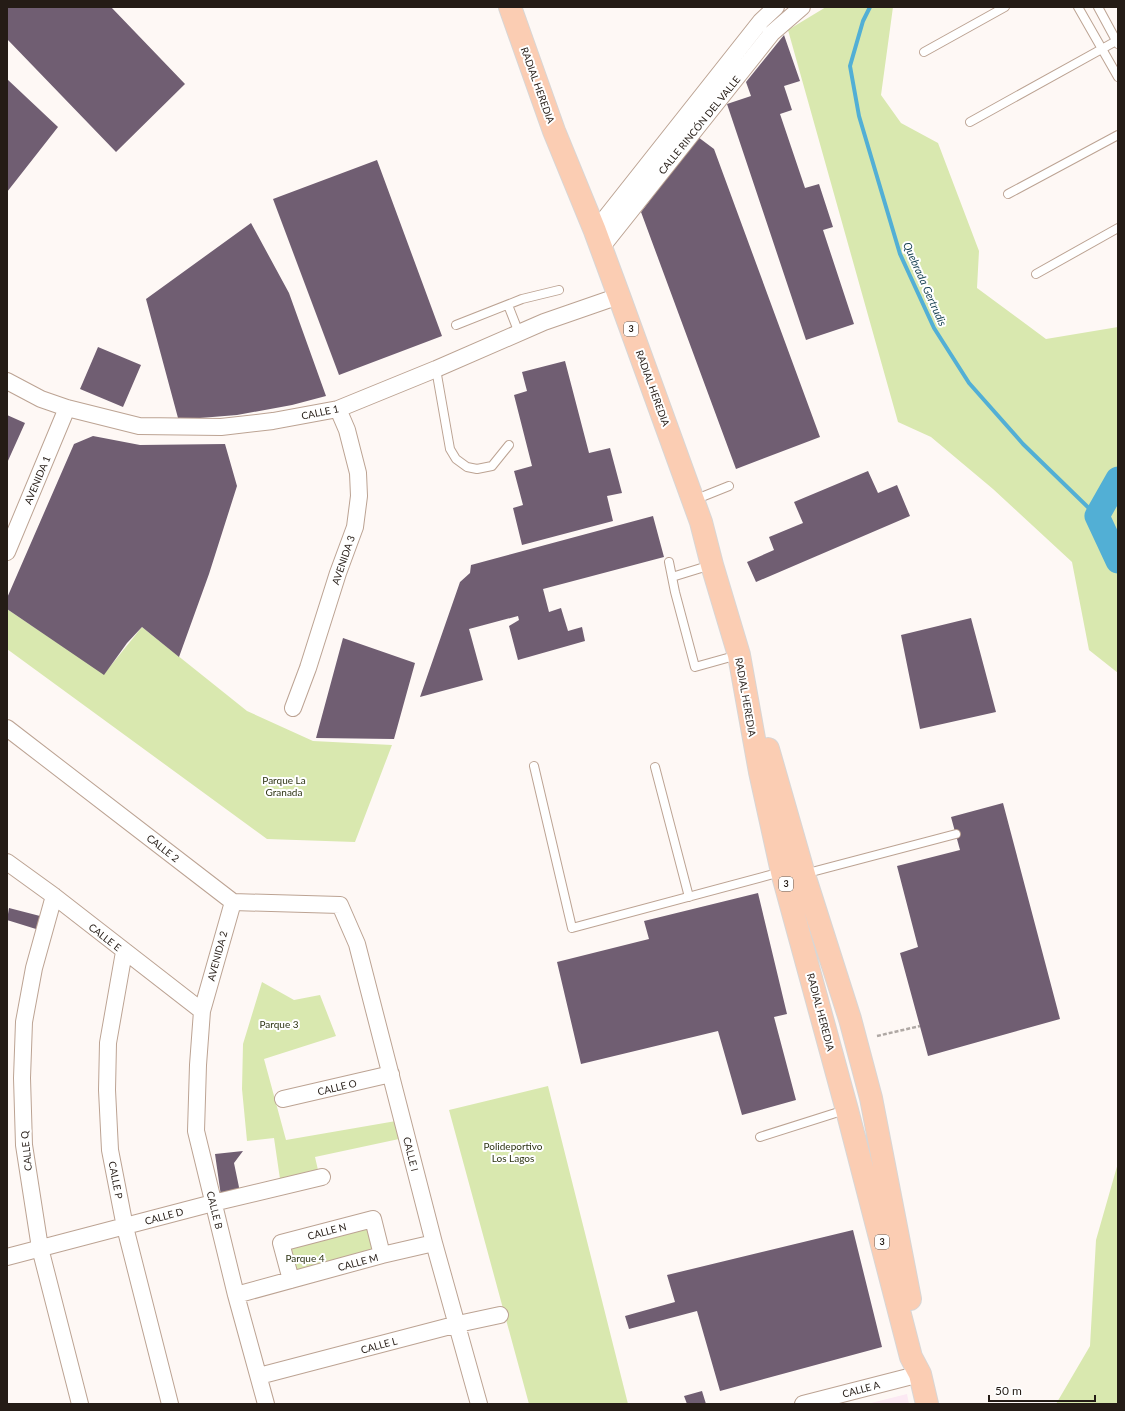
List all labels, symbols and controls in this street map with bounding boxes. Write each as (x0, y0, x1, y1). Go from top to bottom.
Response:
street label: RADIAL HEREDIA (519, 45, 557, 125)
street label: CALLE RINCÓN DEL VALLE (656, 73, 742, 177)
water label: Quebrada Gertrudis (901, 240, 950, 328)
road number: 3 (624, 322, 638, 336)
street label: RADIAL HEREDIA (634, 348, 672, 428)
street label: CALLE 1 (300, 402, 340, 422)
street label: AVENIDA 1 (21, 454, 53, 506)
street label: AVENIDA 3 (329, 534, 357, 586)
street label: RADIAL HEREDIA (733, 656, 759, 738)
park label: Parque La Granada (262, 774, 306, 798)
street label: CALLE 2 (144, 832, 182, 865)
road number: 3 (779, 877, 793, 891)
street label: CALLE E (86, 921, 124, 954)
street label: AVENIDA 2 (205, 929, 230, 982)
street label: RADIAL HEREDIA (805, 972, 837, 1053)
park label: Parque 3 (259, 1018, 299, 1030)
street label: CALLE O (316, 1077, 358, 1097)
street label: CALLE Q (18, 1130, 34, 1172)
street label: CALLE I (401, 1136, 421, 1172)
park label: Polideportivo Los Lagos (484, 1140, 543, 1164)
street label: CALLE P (106, 1160, 126, 1200)
street label: CALLE B (205, 1190, 225, 1230)
street label: CALLE D (143, 1205, 185, 1227)
street label: CALLE N (306, 1220, 348, 1242)
road number: 3 (875, 1235, 889, 1249)
street label: CALLE M (336, 1251, 380, 1273)
park label: Parque 4 (285, 1252, 325, 1264)
street label: CALLE L (359, 1334, 399, 1356)
scale bar (989, 1377, 1095, 1403)
street label: CALLE A (841, 1378, 881, 1400)
text: 50 m (995, 1383, 1022, 1398)

